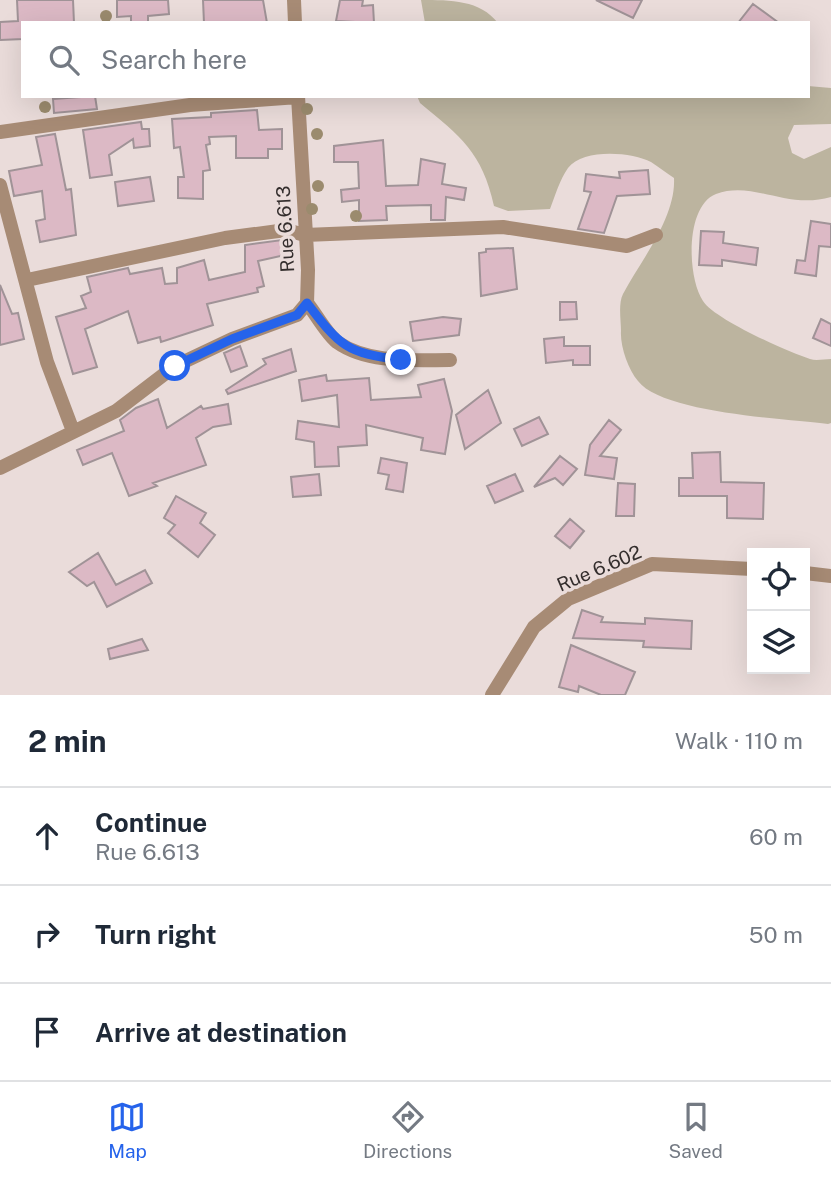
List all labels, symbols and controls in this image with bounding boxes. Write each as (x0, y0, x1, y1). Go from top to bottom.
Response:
search box (21, 21, 810, 98)
icon: search (45, 41, 83, 79)
text: Search here (101, 44, 247, 75)
street label: Rue 6.613 (272, 185, 298, 273)
route end (385, 344, 416, 375)
route start (159, 350, 190, 381)
street label: Rue 6.602 (553, 540, 645, 596)
map controls (747, 548, 810, 674)
button: locate (747, 548, 810, 611)
button: layers (747, 611, 810, 674)
text: 2 min (28, 723, 107, 759)
text: Walk · 110 m (675, 727, 803, 754)
text: Continue (95, 807, 207, 838)
icon: ahead (28, 817, 66, 855)
text: 60 m (749, 823, 803, 850)
text: Rue 6.613 (95, 838, 200, 865)
icon: right (28, 915, 66, 953)
text: Turn right (95, 919, 217, 950)
text: 50 m (749, 921, 803, 948)
icon: arrive (28, 1013, 66, 1051)
text: Arrive at destination (95, 1017, 347, 1048)
tab: Map (108, 1098, 147, 1162)
tab: Directions (363, 1098, 452, 1162)
tab: Saved (669, 1098, 723, 1162)

